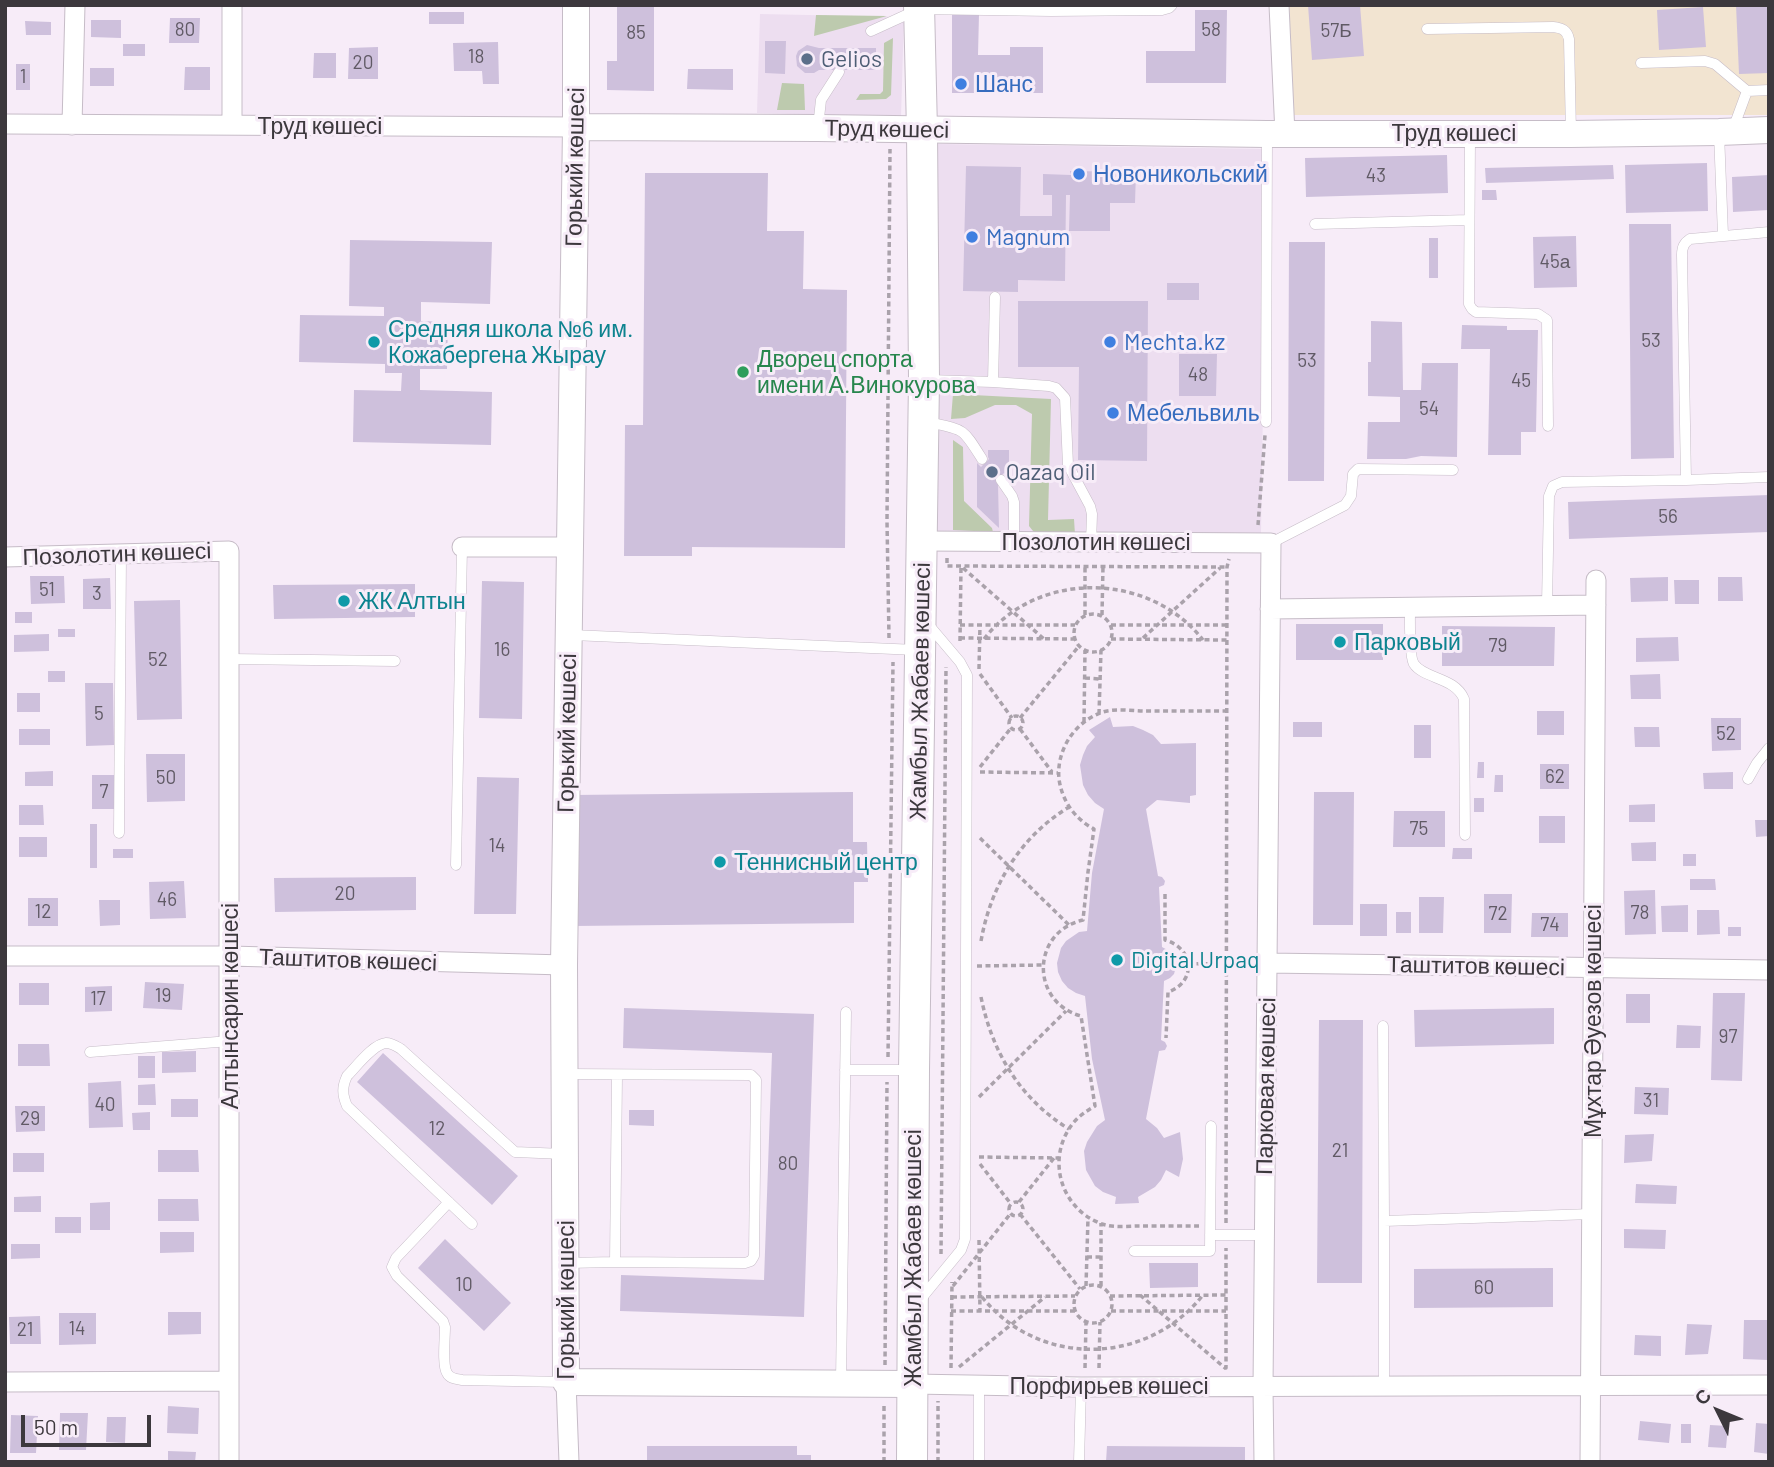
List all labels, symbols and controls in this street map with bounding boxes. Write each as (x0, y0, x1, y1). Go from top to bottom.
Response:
house number: 80 (175, 19, 195, 41)
house number: 58 (1201, 19, 1221, 41)
house number: 57Б (1320, 20, 1352, 42)
house number: 85 (626, 22, 646, 44)
place label: Gelios (821, 45, 882, 73)
house number: 18 (468, 46, 484, 68)
marker: Gelios (799, 51, 815, 67)
house number: 20 (353, 52, 373, 74)
house number: 1 (20, 66, 26, 88)
place label: Шанс (975, 70, 1033, 98)
marker: Шанс (953, 76, 969, 92)
street label: Горький көшесі (560, 87, 590, 247)
street label: Труд көшесі (258, 112, 382, 140)
street label: Труд көшесі (824, 114, 950, 144)
street label: Труд көшесі (1392, 119, 1516, 147)
place label: Новоникольский (1093, 160, 1268, 188)
house number: 43 (1366, 165, 1386, 187)
marker: Новоникольский (1071, 166, 1087, 182)
place label: Magnum (986, 223, 1070, 251)
marker: Magnum (964, 229, 980, 245)
house number: 45а (1540, 251, 1570, 273)
place label: Средняя школа №6 им. Кожабергена Жырау (388, 315, 633, 369)
place label: Mechta.kz (1124, 328, 1225, 356)
house number: 53 (1641, 330, 1661, 352)
marker: Средняя школа №6 им. Кожабергена Жырау (366, 334, 382, 350)
marker: Mechta.kz (1102, 334, 1118, 350)
place label: Дворец спорта имени А.Винокурова (757, 345, 976, 399)
house number: 53 (1297, 350, 1317, 372)
marker: Дворец спорта имени А.Винокурова (735, 364, 751, 380)
house number: 48 (1188, 364, 1208, 386)
house number: 45 (1511, 370, 1531, 392)
house number: 54 (1419, 398, 1439, 420)
place label: Мебельвиль (1127, 399, 1260, 427)
marker: Мебельвиль (1105, 405, 1121, 421)
place label: Qazaq Oil (1006, 458, 1096, 486)
marker: Qazaq Oil (984, 464, 1000, 480)
house number: 56 (1658, 506, 1678, 528)
street label: Позолотин көшесі (1002, 528, 1190, 556)
street label: Позолотин көшесі (22, 537, 212, 571)
street label: Жамбыл Жабаев көшесі (904, 562, 936, 820)
house number: 51 (39, 579, 55, 601)
house number: 3 (92, 583, 102, 605)
place label: ЖК Алтын (358, 587, 466, 615)
marker: ЖК Алтын (336, 593, 352, 609)
place label: Парковый (1354, 628, 1461, 656)
marker: Парковый (1332, 634, 1348, 650)
house number: 79 (1489, 635, 1507, 657)
house number: 16 (494, 639, 510, 661)
house number: 52 (148, 649, 168, 671)
street label: Горький көшесі (552, 653, 582, 813)
house number: 5 (94, 703, 104, 725)
house number: 52 (1716, 723, 1736, 745)
house number: 62 (1545, 766, 1565, 788)
house number: 50 (156, 767, 176, 789)
house number: 7 (100, 781, 108, 803)
house number: 75 (1410, 818, 1428, 840)
house number: 14 (488, 835, 506, 857)
place label: Теннисный центр (734, 848, 918, 876)
marker: Теннисный центр (712, 854, 728, 870)
house number: 20 (335, 883, 355, 905)
house number: 46 (157, 889, 177, 911)
house number: 12 (35, 901, 51, 923)
house number: 78 (1631, 902, 1649, 924)
street label: Алтынсарин көшесі (216, 903, 244, 1109)
house number: 72 (1488, 903, 1508, 925)
street label: Мұхтар Әуезов көшесі (1579, 904, 1607, 1138)
house number: 74 (1540, 914, 1560, 936)
street label: Таштитов көшесі (258, 943, 438, 977)
place label: Digital Urpaq (1131, 946, 1260, 974)
street label: Таштитов көшесі (1387, 951, 1565, 981)
marker: Digital Urpaq (1109, 952, 1125, 968)
house number: 19 (155, 985, 171, 1007)
house number: 17 (90, 988, 106, 1010)
street label: Парковая көшесі (1251, 997, 1281, 1175)
house number: 97 (1719, 1026, 1737, 1048)
house number: 31 (1643, 1090, 1659, 1112)
house number: 40 (94, 1094, 116, 1116)
house number: 29 (20, 1108, 40, 1130)
house number: 12 (429, 1118, 445, 1140)
street label: Жамбыл Жабаев көшесі (899, 1129, 927, 1387)
house number: 21 (1332, 1140, 1348, 1162)
house number: 80 (778, 1153, 798, 1175)
street label: Горький көшесі (552, 1220, 580, 1380)
house number: 10 (455, 1274, 473, 1296)
house number: 60 (1474, 1277, 1494, 1299)
house number: 14 (68, 1318, 86, 1340)
house number: 21 (17, 1319, 33, 1341)
street label: Порфирьев көшесі (1010, 1372, 1208, 1400)
north arrow (1683, 1376, 1753, 1446)
text: С (1689, 1383, 1715, 1409)
scale bar (24, 1400, 154, 1444)
text: 50 m (34, 1414, 78, 1439)

